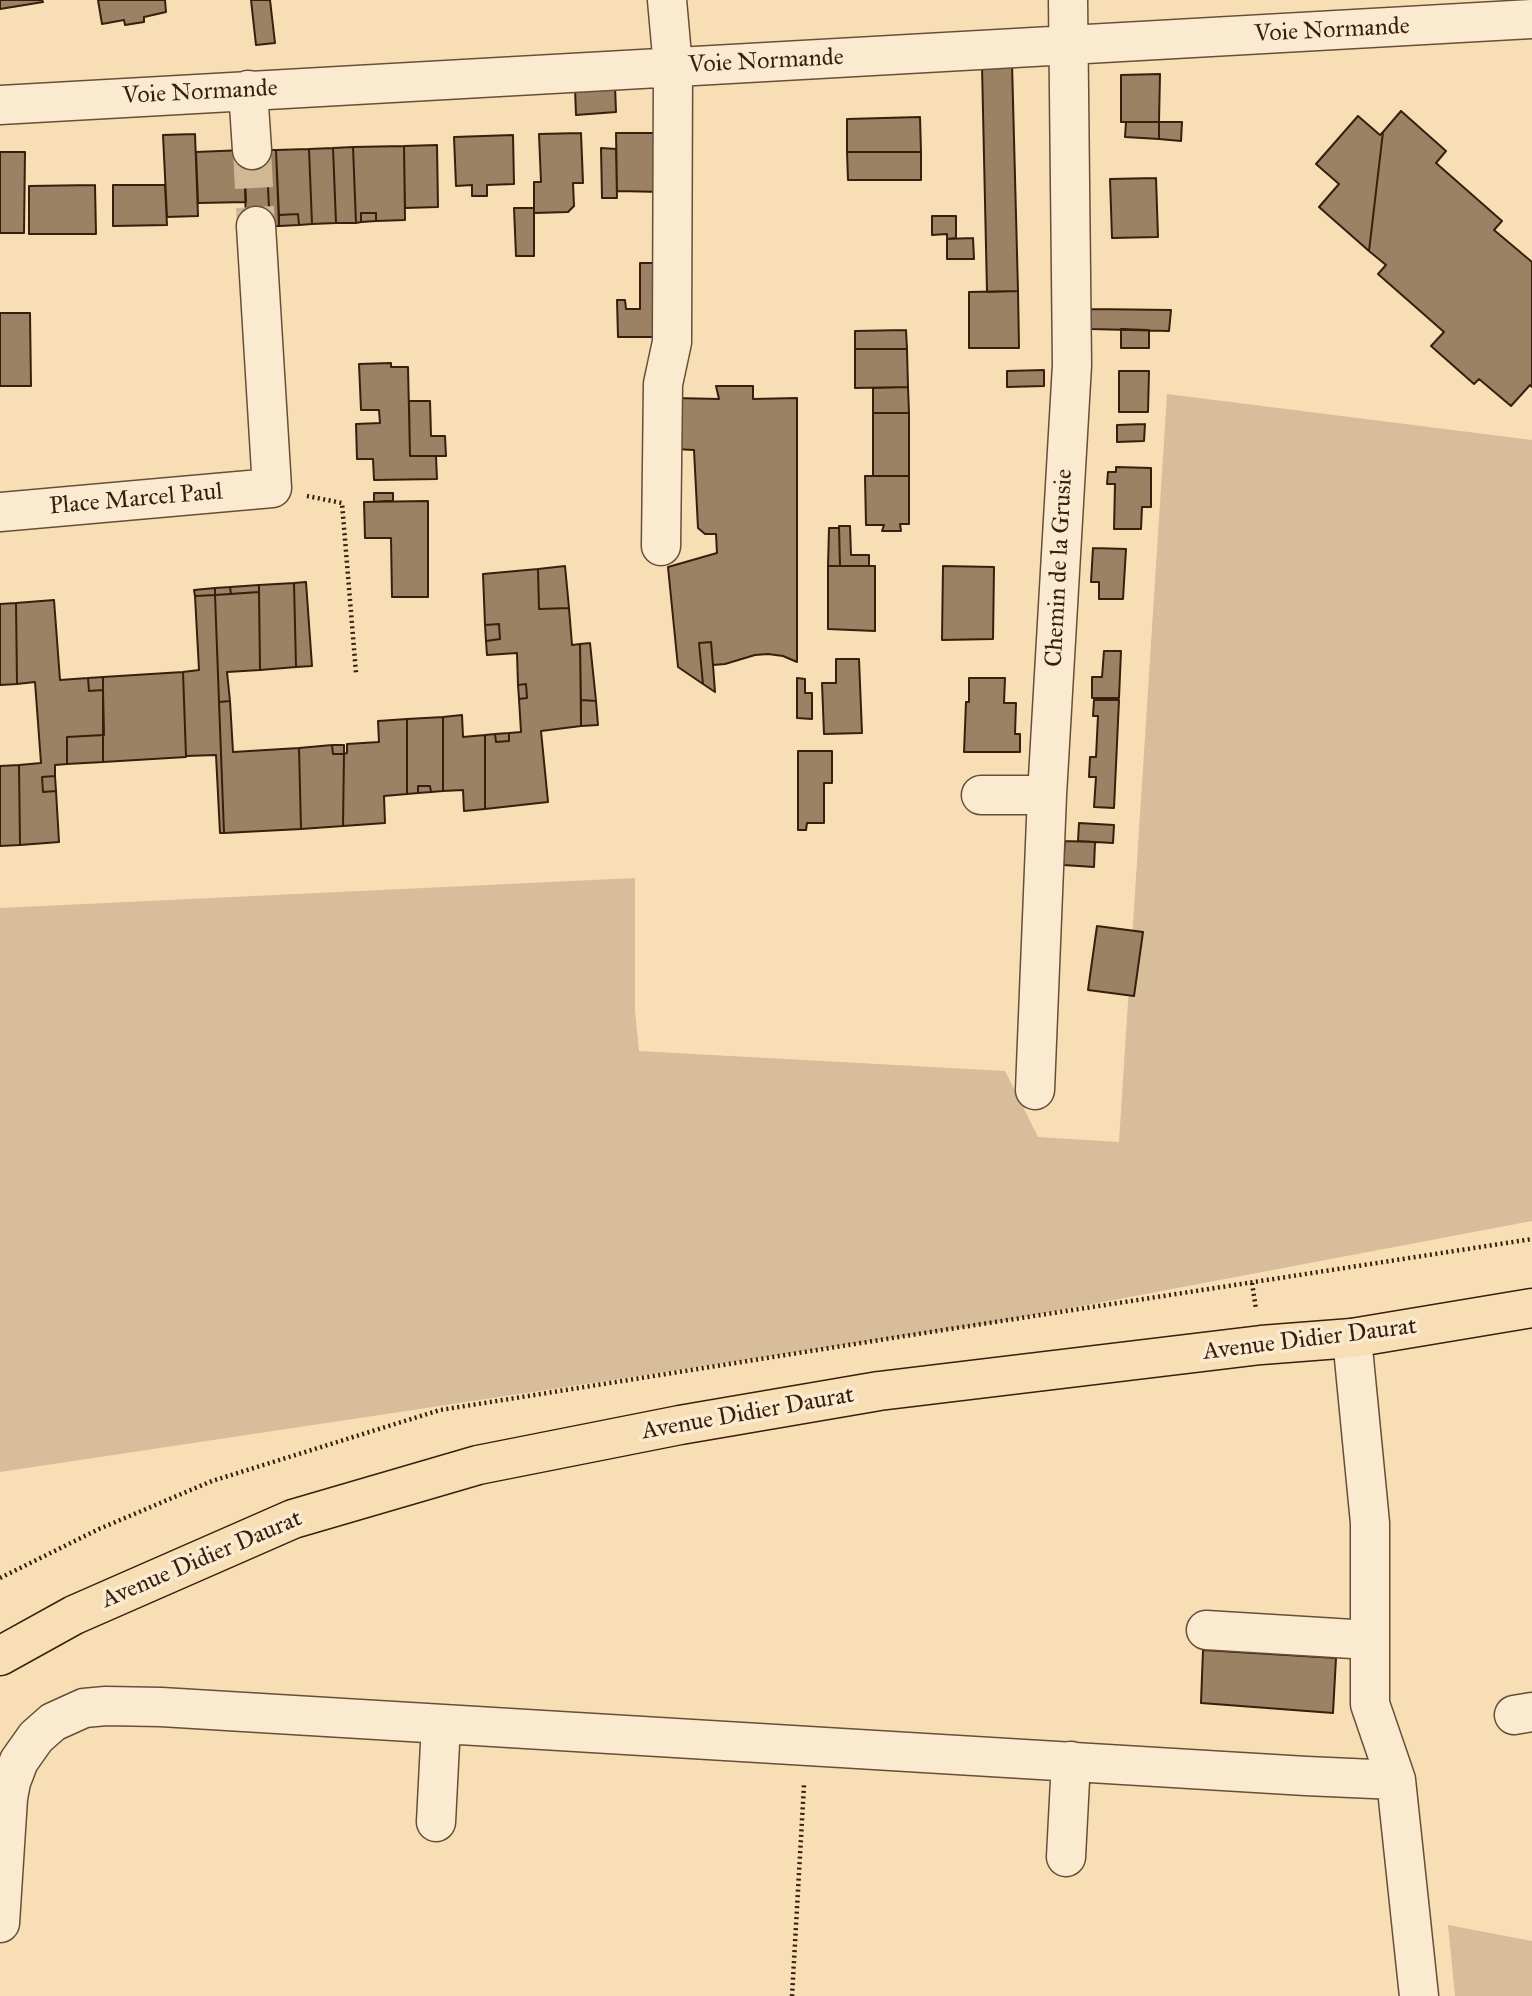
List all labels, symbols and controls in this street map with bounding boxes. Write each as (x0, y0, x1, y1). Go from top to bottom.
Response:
street label: Voie Normande (1254, 13, 1410, 49)
street label: Voie Normande (688, 44, 844, 80)
street label: Voie Normande (122, 75, 278, 111)
street label: Chemin de la Grusie (1040, 468, 1080, 668)
street label: Place Marcel Paul (48, 478, 224, 522)
street label: Avenue Didier Daurat (1202, 1313, 1418, 1367)
street label: Avenue Didier Daurat (640, 1381, 856, 1447)
street label: Avenue Didier Daurat (97, 1505, 307, 1615)

